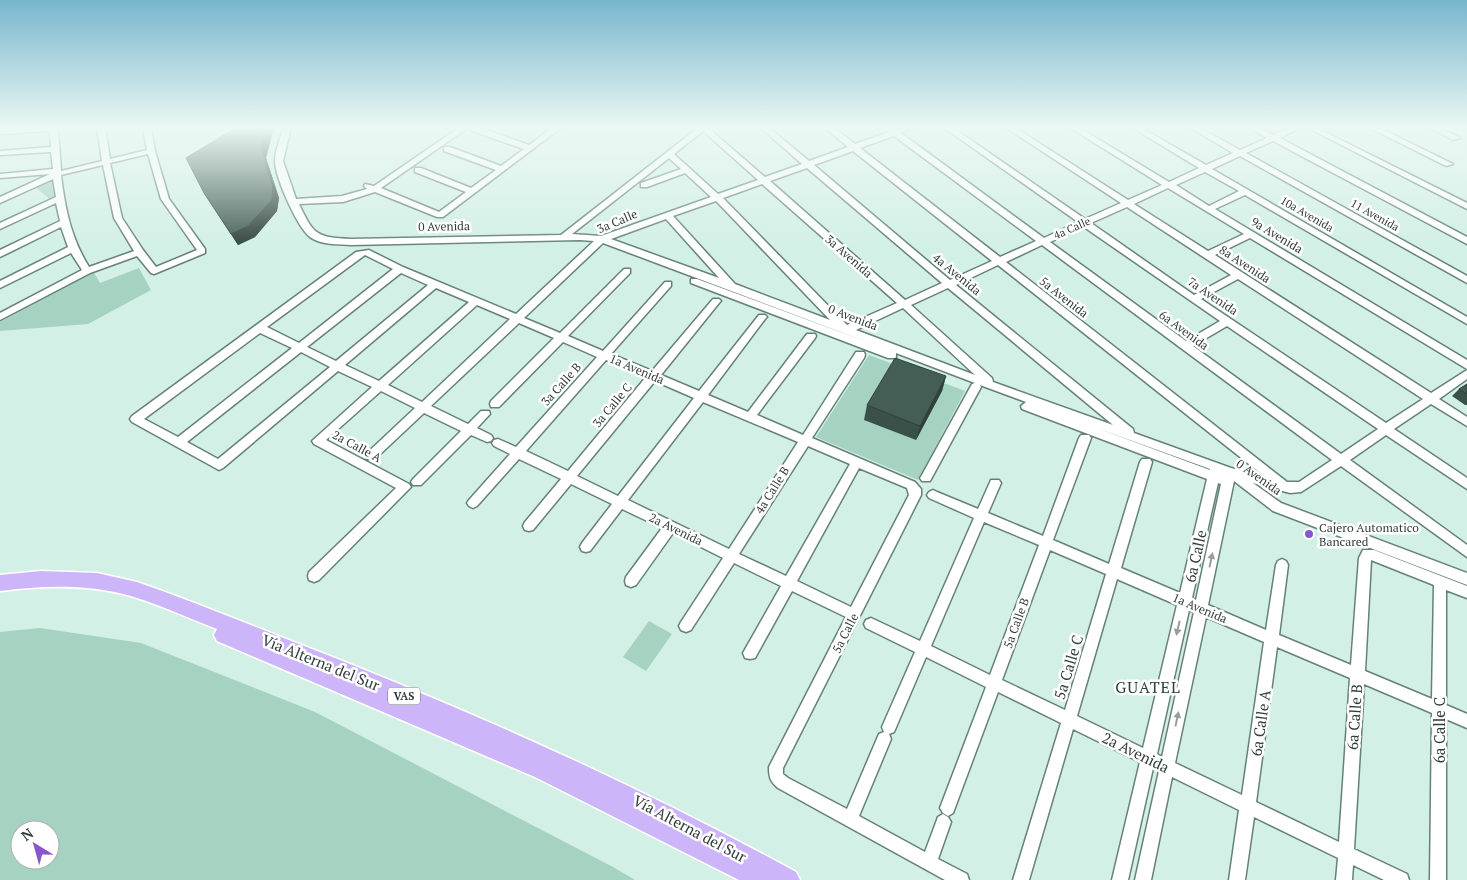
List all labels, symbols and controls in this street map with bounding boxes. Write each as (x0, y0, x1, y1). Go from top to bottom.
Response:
street label: 10a Avenida (1278, 193, 1336, 235)
street label: 11 Avenida (1348, 196, 1402, 234)
street label: 3a Calle (595, 206, 639, 236)
street label: 4a Calle (1051, 214, 1093, 242)
street label: 9a Avenida (1248, 214, 1306, 256)
street label: 0 Avenida (418, 218, 470, 234)
street label: 3a Avenida (822, 231, 876, 281)
street label: 8a Avenida (1217, 242, 1273, 286)
street label: 4a Avenida (930, 250, 984, 298)
street label: 5a Avenida (1037, 273, 1091, 321)
street label: 7a Avenida (1185, 274, 1241, 318)
street label: 0 Avenida (826, 301, 880, 333)
street label: 6a Avenida (1156, 307, 1212, 353)
street label: 1a Avenida (607, 351, 667, 387)
street label: 3a Calle B (538, 359, 584, 409)
street label: 3a Calle C (589, 380, 635, 430)
street label: 2a Calle A (330, 427, 385, 466)
street label: 0 Avenida (1233, 456, 1285, 498)
street label: 4a Calle B (752, 464, 792, 516)
street label: 2a Avenida (647, 510, 705, 548)
place label: Cajero Automatico Bancared (1319, 520, 1419, 549)
street label: 6a Calle (1179, 528, 1211, 584)
marker: Cajero Automatico Bancared (1303, 528, 1315, 540)
one-way arrow (1207, 553, 1215, 568)
street label: 1a Avenida (1170, 590, 1230, 626)
street label: 5a Calle B (1000, 596, 1032, 650)
street label: 5a Calle (829, 611, 861, 655)
one-way arrow (1174, 621, 1182, 636)
street label: Vía Alterna del Sur (259, 629, 383, 695)
street label: 5a Calle C (1049, 632, 1087, 702)
district label: GUATEL (1115, 676, 1181, 698)
street label: 6a Calle B (1342, 683, 1366, 751)
road number: VAS (388, 688, 420, 704)
street label: 6a Calle A (1245, 688, 1275, 757)
street label: 6a Calle C (1429, 697, 1449, 763)
one-way arrow (1173, 712, 1181, 727)
street label: 2a Avenida (1099, 727, 1173, 777)
street label: Vía Alterna del Sur (630, 790, 750, 866)
north arrow (10, 820, 60, 870)
text: N (17, 823, 37, 845)

